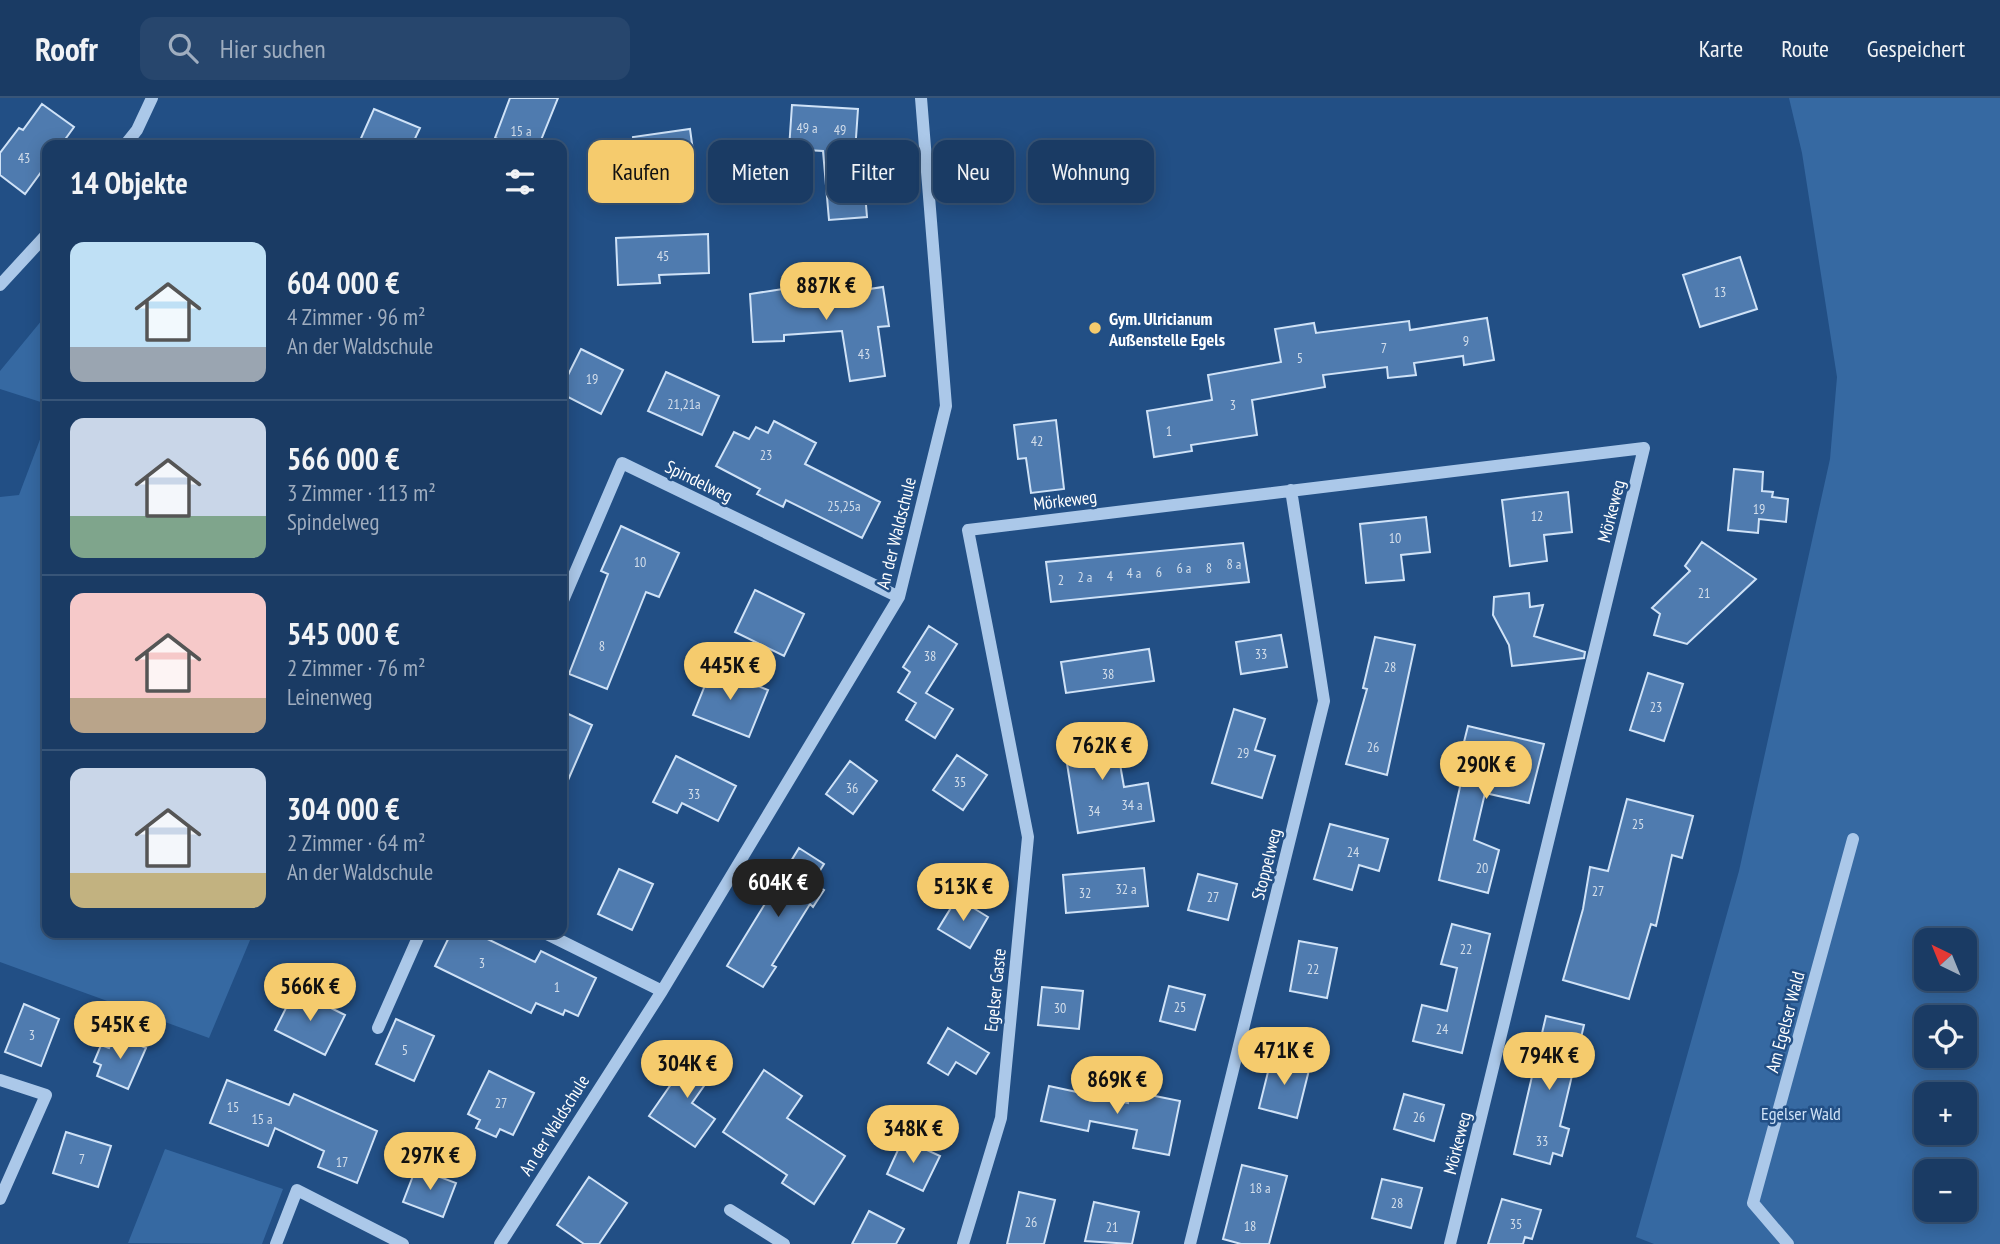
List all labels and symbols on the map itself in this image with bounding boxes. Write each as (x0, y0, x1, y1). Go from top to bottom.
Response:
house number: 49 a (796, 119, 818, 137)
house number: 49 (834, 121, 846, 139)
house number: 15 a (510, 122, 532, 140)
house number: 43 (18, 149, 30, 167)
house number: 45 (657, 247, 669, 265)
pin: 887K € (769, 262, 883, 322)
house number: 13 (1714, 283, 1726, 301)
place label: Gym. Ulricianum Außenstelle Egels (1108, 307, 1225, 351)
marker: Gym. Ulricianum Außenstelle Egels (1087, 320, 1103, 336)
house number: 9 (1463, 332, 1469, 350)
house number: 7 (1381, 339, 1387, 357)
house number: 43 (858, 345, 870, 363)
house number: 5 (1297, 349, 1303, 367)
house number: 19 (586, 370, 598, 388)
house number: 21,21a (667, 395, 701, 413)
house number: 3 (1230, 396, 1236, 414)
house number: 1 (1166, 422, 1172, 440)
house number: 42 (1031, 432, 1043, 450)
house number: 23 (760, 446, 772, 464)
street label: Spindelweg (661, 455, 737, 507)
street label: An der Waldschule (871, 475, 921, 591)
street label: Mörkeweg (1592, 477, 1630, 545)
street label: Mörkeweg (1032, 485, 1098, 515)
house number: 25,25a (827, 497, 861, 515)
house number: 19 (1753, 500, 1765, 518)
house number: 12 (1531, 507, 1543, 525)
house number: 10 (1389, 529, 1401, 547)
house number: 10 (634, 553, 646, 571)
house number: 8 a (1227, 555, 1241, 573)
house number: 6 a (1177, 559, 1191, 577)
house number: 8 (1206, 559, 1212, 577)
house number: 6 (1156, 563, 1162, 581)
house number: 4 a (1127, 564, 1141, 582)
house number: 4 (1107, 567, 1114, 585)
house number: 2 a (1078, 568, 1092, 586)
house number: 2 (1058, 571, 1064, 589)
house number: 21 (1698, 584, 1710, 602)
house number: 8 (599, 637, 605, 655)
pin: 445K € (673, 642, 787, 702)
house number: 33 (1255, 645, 1267, 663)
house number: 38 (924, 647, 936, 665)
house number: 28 (1384, 658, 1396, 676)
house number: 38 (1102, 665, 1114, 683)
house number: 23 (1650, 698, 1662, 716)
pin: 762K € (1045, 722, 1159, 782)
house number: 26 (1367, 738, 1379, 756)
pin: 290K € (1429, 742, 1543, 801)
house number: 29 (1237, 744, 1249, 762)
house number: 35 (954, 773, 966, 791)
house number: 36 (846, 779, 858, 797)
house number: 33 (688, 785, 700, 803)
house number: 34 a (1121, 796, 1143, 814)
house number: 34 (1088, 802, 1101, 820)
house number: 25 (1632, 815, 1644, 833)
street label: Stoppelweg (1246, 826, 1286, 902)
house number: 24 (1347, 843, 1360, 861)
house number: 20 (1476, 859, 1488, 877)
pin: 604K € (721, 860, 835, 919)
pin: 513K € (906, 864, 1020, 923)
house number: 32 a (1115, 880, 1137, 898)
house number: 27 (1592, 882, 1604, 900)
house number: 32 (1079, 884, 1091, 902)
house number: 27 (1207, 888, 1219, 906)
north arrow (1914, 928, 1978, 990)
house number: 22 (1460, 940, 1472, 958)
street label: Egelser Gaste (979, 947, 1011, 1033)
house number: 3 (479, 954, 485, 972)
house number: 22 (1307, 960, 1319, 978)
pin: 566K € (253, 964, 367, 1023)
street label: Am Egelser Wald (1760, 969, 1810, 1075)
house number: 1 (554, 978, 560, 996)
house number: 25 (1174, 998, 1186, 1016)
house number: 30 (1054, 999, 1066, 1017)
pin: 545K € (63, 1002, 177, 1061)
house number: 24 (1436, 1020, 1449, 1038)
house number: 3 (29, 1026, 35, 1044)
pin: 471K € (1227, 1028, 1341, 1087)
pin: 794K € (1492, 1032, 1606, 1092)
pin: 304K € (630, 1040, 744, 1100)
house number: 5 (402, 1041, 408, 1059)
pin: 869K € (1060, 1056, 1174, 1116)
street label: An der Waldschule (514, 1070, 594, 1180)
house number: 27 (495, 1094, 507, 1112)
house number: 15 (227, 1098, 239, 1116)
park label: Egelser Wald (1761, 1102, 1841, 1125)
pin: 348K € (856, 1105, 970, 1165)
house number: 26 (1413, 1108, 1425, 1126)
street label: Mörkeweg (1438, 1109, 1476, 1177)
house number: 15 a (251, 1110, 273, 1128)
pin: 297K € (373, 1132, 487, 1192)
house number: 33 (1536, 1132, 1548, 1150)
house number: 7 (79, 1150, 85, 1168)
house number: 17 (336, 1153, 348, 1171)
house number: 18 a (1249, 1179, 1271, 1197)
house number: 28 (1391, 1194, 1403, 1212)
house number: 26 (1025, 1213, 1037, 1231)
house number: 35 (1510, 1215, 1522, 1233)
house number: 18 (1244, 1217, 1256, 1235)
house number: 21 (1106, 1218, 1118, 1236)

